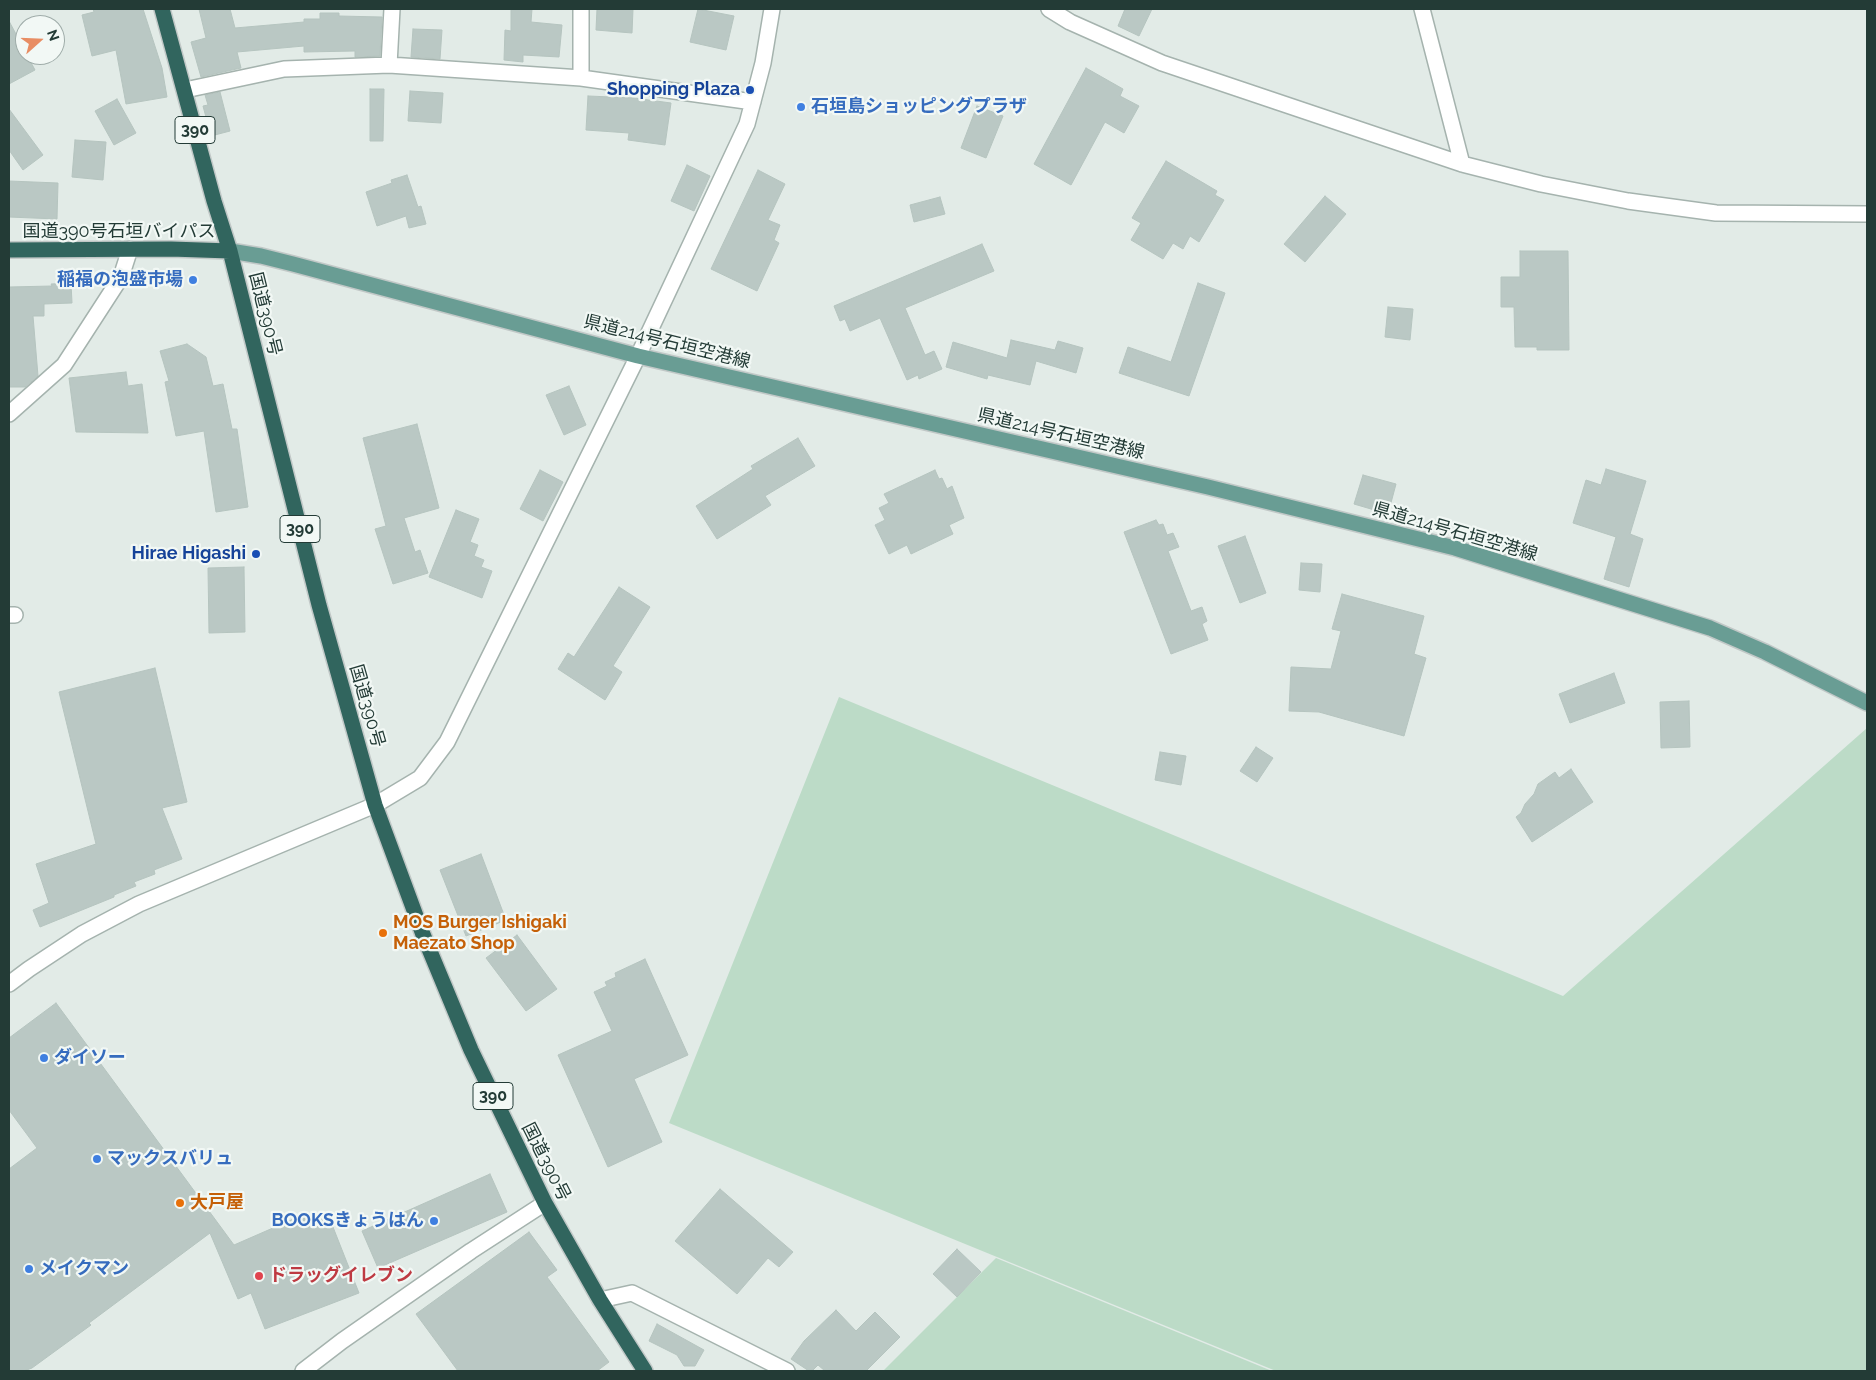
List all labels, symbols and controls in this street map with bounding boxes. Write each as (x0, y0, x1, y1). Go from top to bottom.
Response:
north arrow (15, 15, 65, 65)
text: N (44, 27, 63, 43)
place label: Shopping Plaza (607, 79, 740, 101)
marker: Shopping Plaza (744, 84, 756, 96)
place label: 石垣島ショッピングプラザ (811, 96, 1027, 118)
marker: 石垣島ショッピングプラザ (795, 101, 807, 113)
road number: 390 (175, 116, 215, 144)
street label: 国道390号石垣バイパス (22, 221, 216, 243)
place label: 稲福の泡盛市場 (57, 269, 183, 291)
street label: 国道390号 (244, 270, 286, 358)
marker: 稲福の泡盛市場 (187, 274, 199, 286)
street label: 県道214号石垣空港線 (581, 311, 753, 373)
street label: 県道214号石垣空港線 (975, 404, 1147, 464)
street label: 県道214号石垣空港線 (1370, 498, 1540, 566)
road number: 390 (280, 516, 320, 542)
place label: Hirae Higashi (132, 543, 246, 565)
marker: Hirae Higashi (250, 548, 262, 560)
street label: 国道390号 (345, 662, 389, 750)
place label: MOS Burger Ishigaki Maezato Shop (393, 912, 567, 954)
marker: MOS Burger Ishigaki Maezato Shop (377, 927, 389, 939)
place label: ダイソー (54, 1047, 126, 1069)
marker: ダイソー (38, 1052, 50, 1064)
road number: 390 (473, 1082, 513, 1110)
street label: 国道390号 (517, 1119, 575, 1205)
place label: マックスバリュ (107, 1148, 233, 1170)
marker: マックスバリュ (91, 1153, 103, 1165)
place label: 大戸屋 (190, 1192, 244, 1214)
marker: 大戸屋 (174, 1197, 186, 1209)
place label: BOOKSきょうはん (271, 1210, 424, 1232)
marker: BOOKSきょうはん (428, 1215, 440, 1227)
place label: メイクマン (39, 1258, 129, 1280)
marker: メイクマン (23, 1263, 35, 1275)
place label: ドラッグイレブン (269, 1265, 413, 1287)
marker: ドラッグイレブン (253, 1270, 265, 1282)

